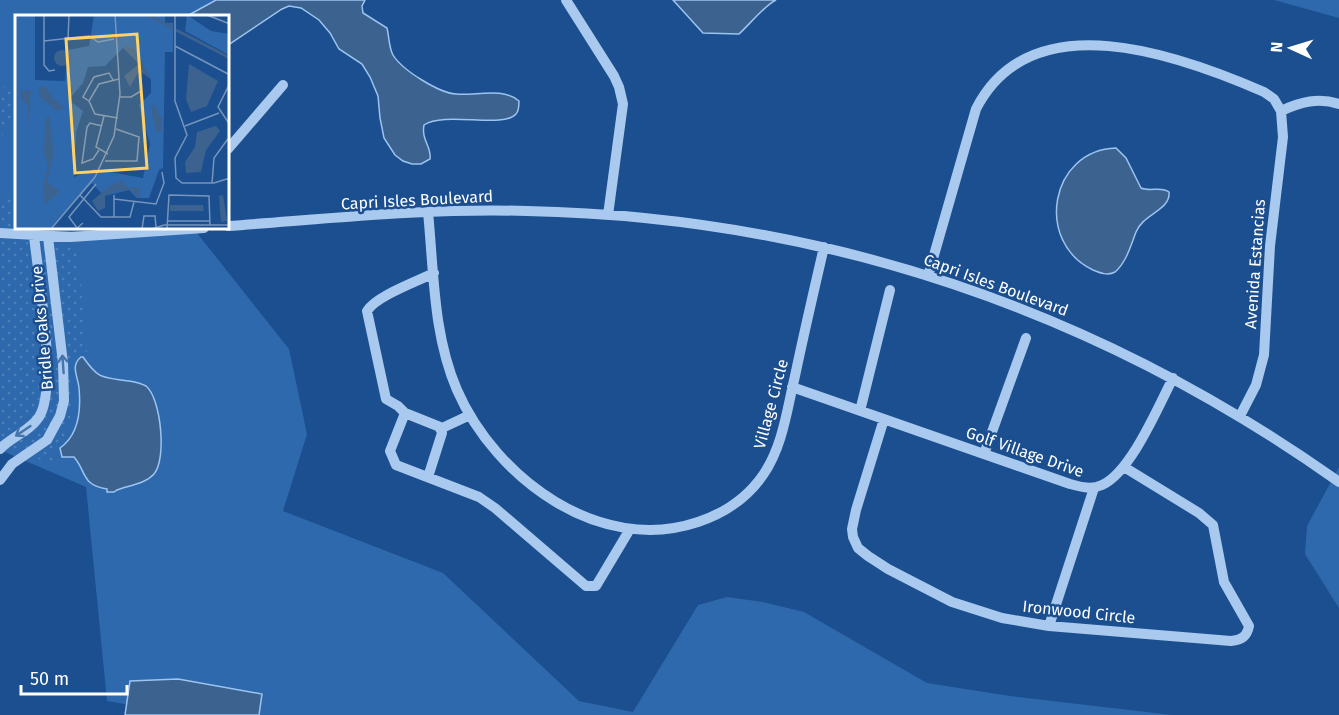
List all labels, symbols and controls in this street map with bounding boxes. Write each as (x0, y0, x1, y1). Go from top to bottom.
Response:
inset map (15, 15, 230, 230)
north arrow (1261, 18, 1321, 78)
text: N (1267, 41, 1286, 53)
street label: Capri Isles Boulevard (340, 187, 494, 213)
street label: Avenida Estancias (1241, 199, 1269, 329)
street label: Capri Isles Boulevard (921, 250, 1071, 320)
street label: Bridle Oaks Drive (27, 265, 57, 391)
one-way arrow (57, 355, 68, 375)
street label: Village Circle (750, 357, 792, 451)
street label: Golf Village Drive (964, 423, 1086, 481)
one-way arrow (15, 425, 31, 437)
street label: Ironwood Circle (1022, 597, 1136, 627)
scale bar (21, 658, 128, 696)
text: 50 m (30, 668, 69, 690)

